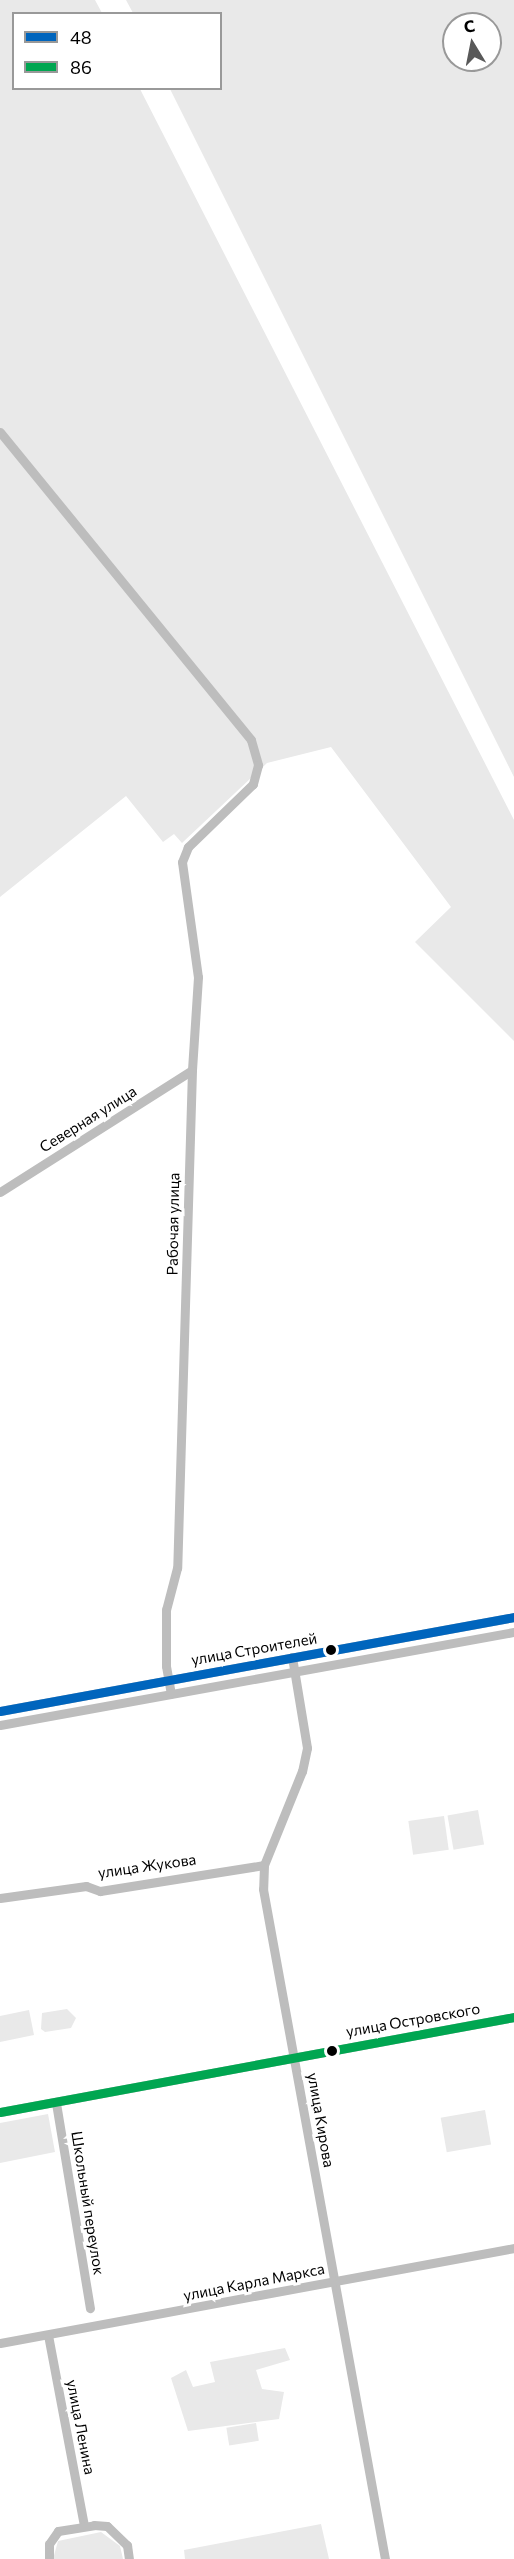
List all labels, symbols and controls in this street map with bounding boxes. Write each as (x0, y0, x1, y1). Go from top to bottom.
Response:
legend (12, 12, 222, 90)
north arrow (442, 12, 502, 72)
text: С (462, 15, 476, 36)
text: 48 (70, 26, 92, 48)
text: 86 (70, 56, 92, 78)
street label: Северная улица (36, 1082, 140, 1156)
street label: Рабочая улица (163, 1172, 183, 1276)
street label: улица Строителей (190, 1629, 318, 1669)
unlabelled marker (325, 1644, 337, 1656)
street label: улица Жукова (97, 1850, 197, 1882)
street label: улица Островского (345, 1999, 481, 2041)
unlabelled marker (326, 2045, 338, 2057)
street label: улица Кирова (304, 2071, 338, 2169)
street label: Школьный переулок (68, 2130, 108, 2276)
street label: улица Карла Маркса (182, 2259, 326, 2305)
street label: улица Ленина (63, 2378, 99, 2476)

